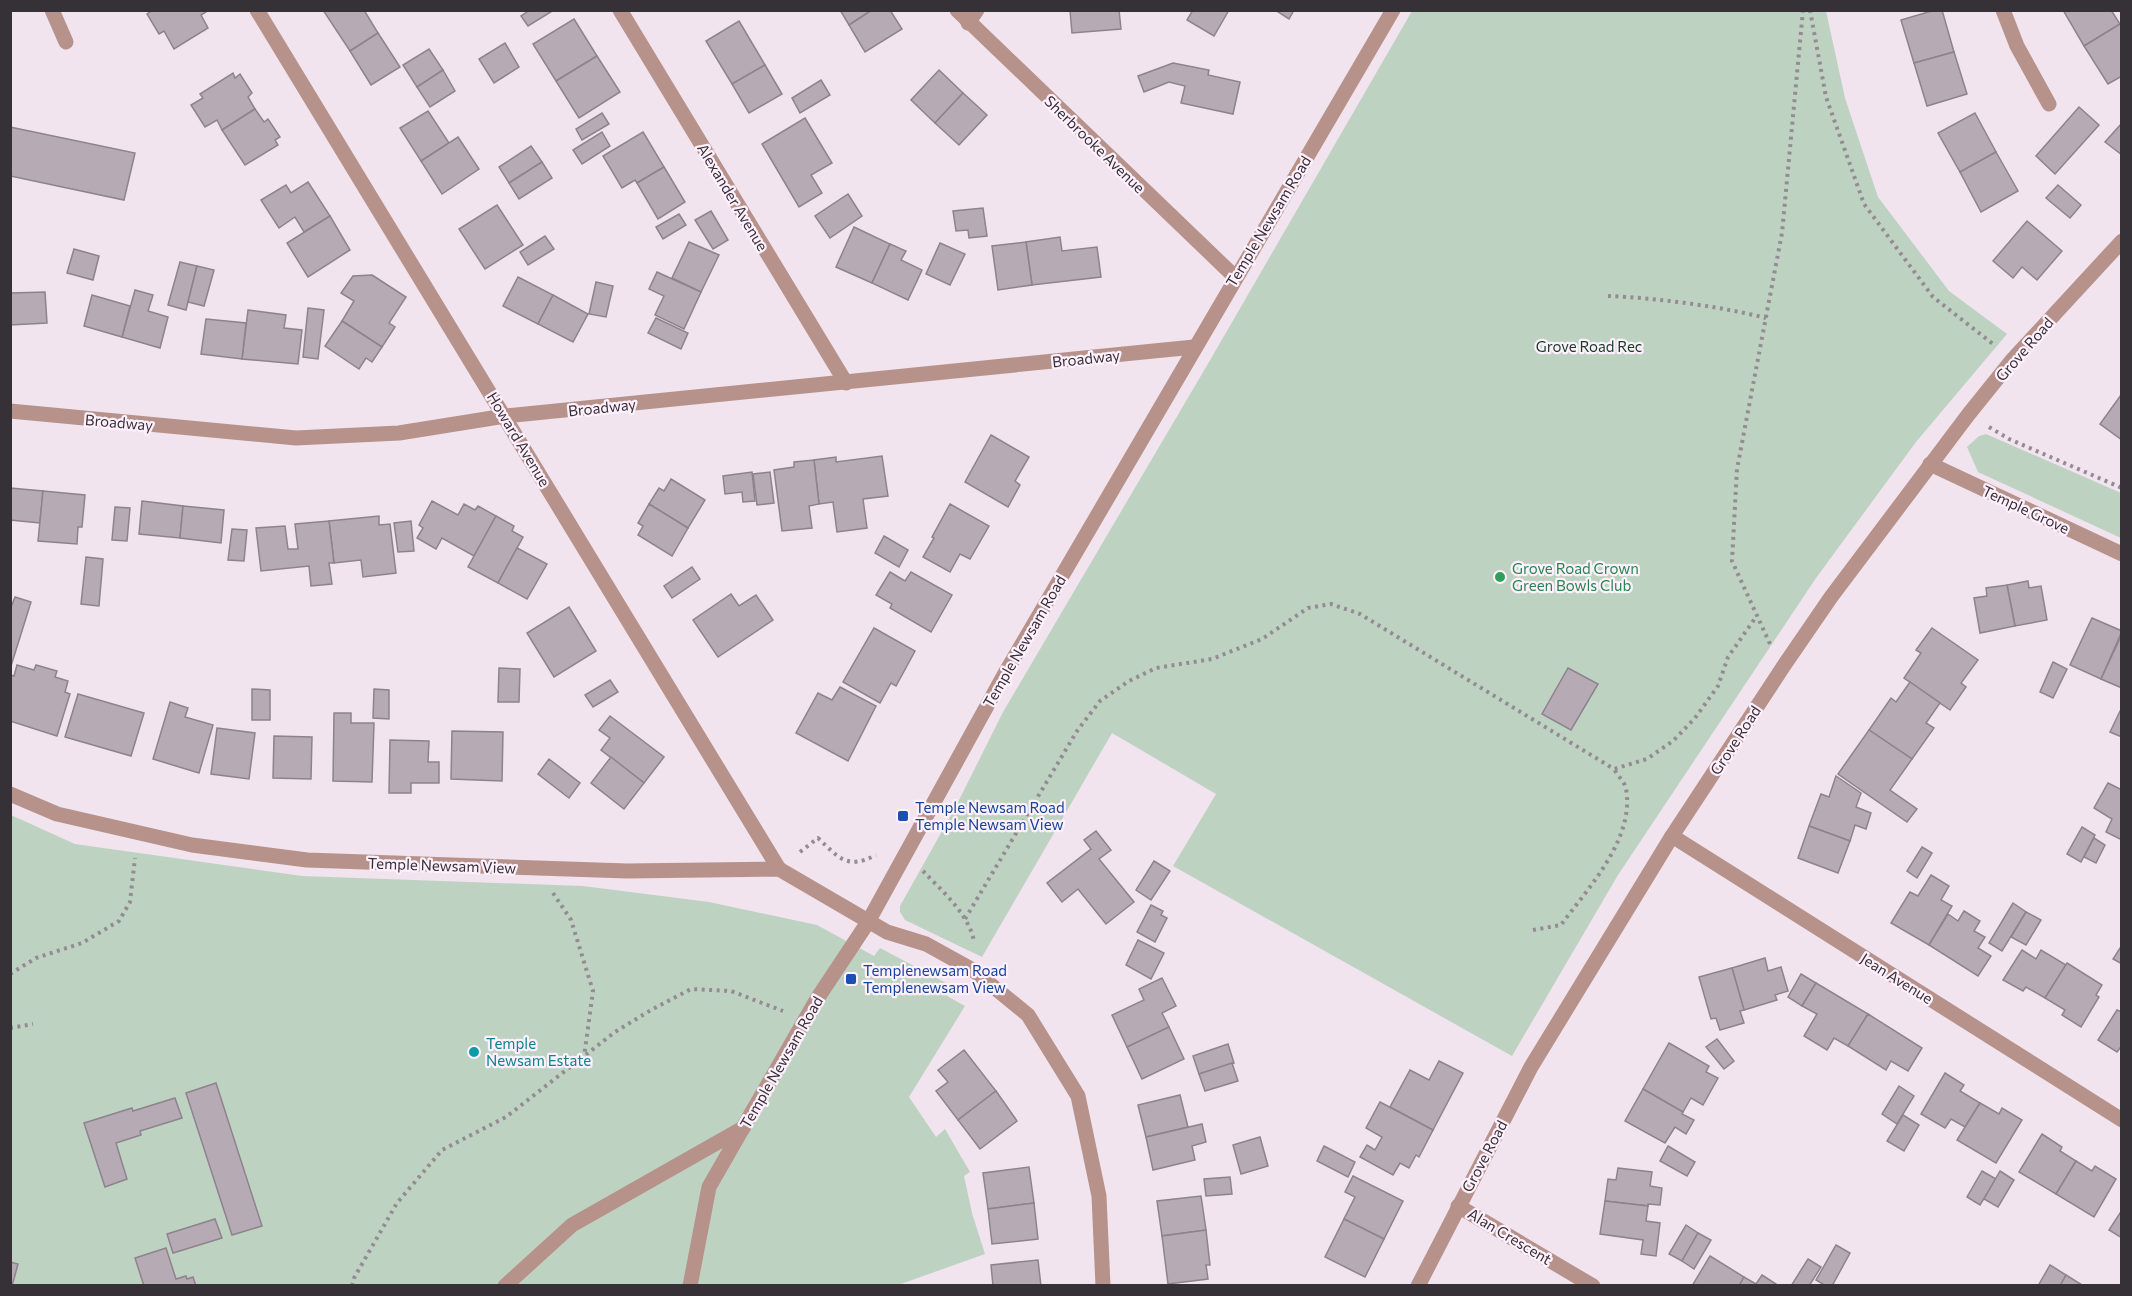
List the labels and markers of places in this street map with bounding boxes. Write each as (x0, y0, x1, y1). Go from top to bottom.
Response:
place label: Grove Road Crown Green Bowls Club (1512, 559, 1639, 594)
marker: Grove Road Crown Green Bowls Club (1493, 570, 1507, 584)
place label: Temple Newsam Road Temple Newsam View (915, 798, 1065, 833)
marker: Temple Newsam Road Temple Newsam View (896, 809, 910, 823)
place label: Templenewsam Road Templenewsam View (863, 961, 1007, 996)
marker: Templenewsam Road Templenewsam View (844, 972, 858, 986)
place label: Temple Newsam Estate (486, 1034, 591, 1069)
marker: Temple Newsam Estate (467, 1045, 481, 1059)

